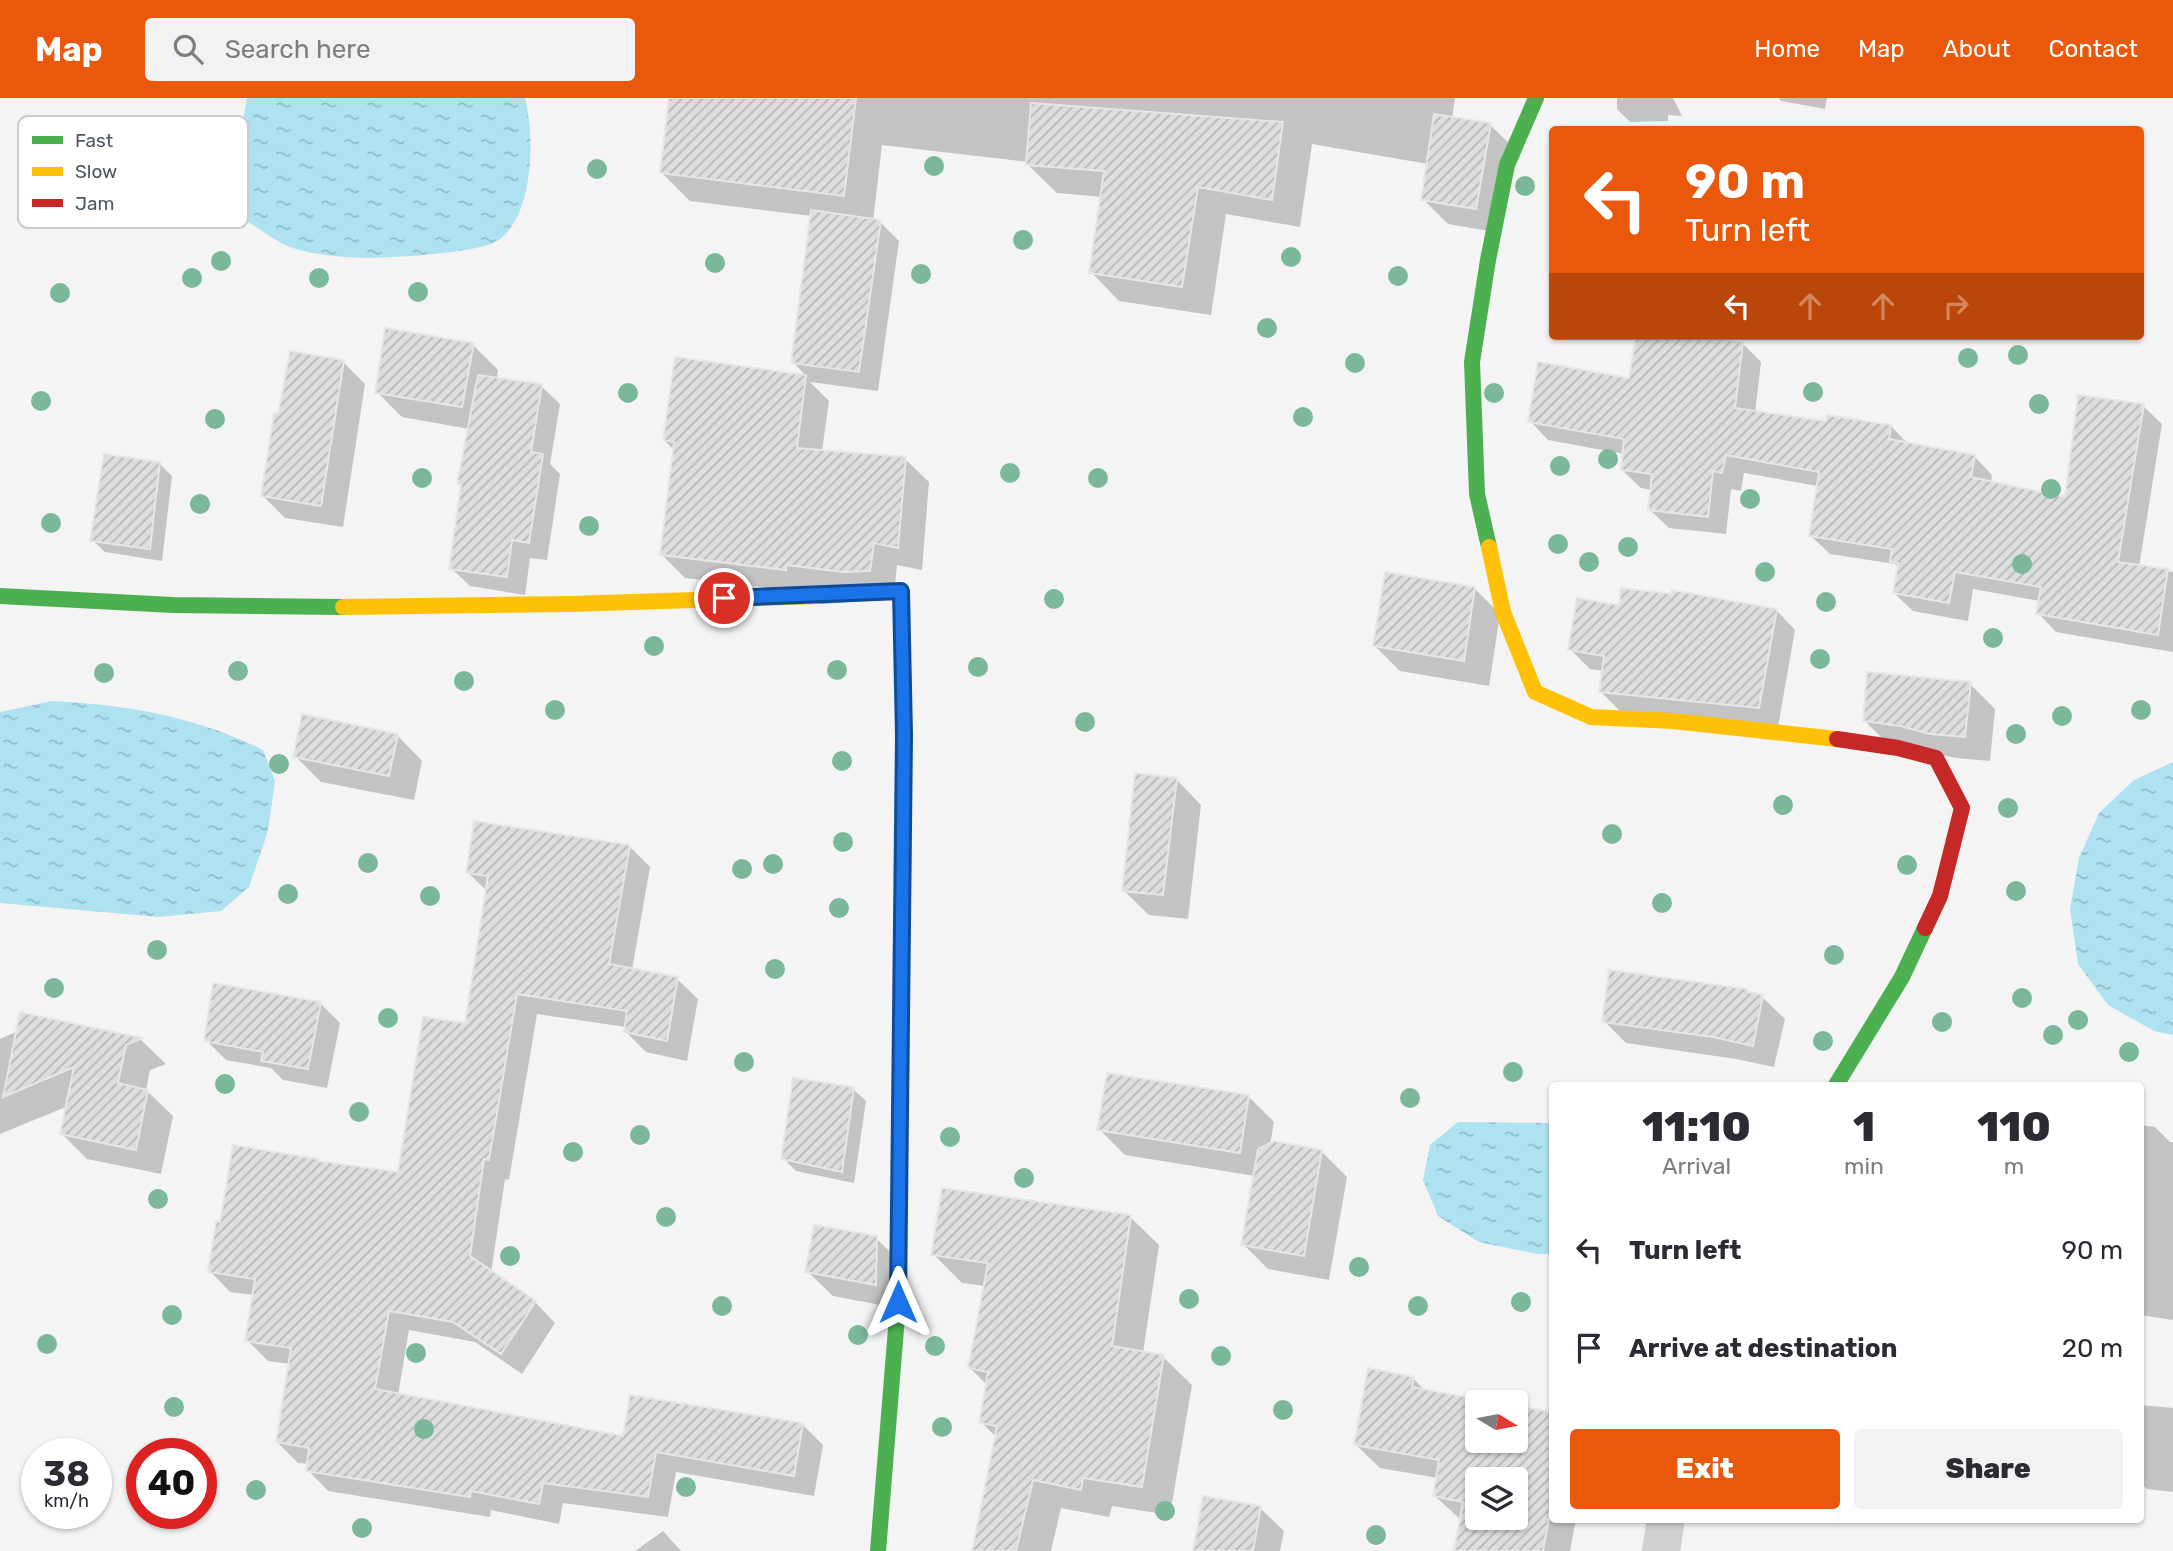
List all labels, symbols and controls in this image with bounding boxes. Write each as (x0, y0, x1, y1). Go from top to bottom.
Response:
search box (145, 18, 635, 81)
text: Map (35, 30, 103, 69)
icon: search (169, 30, 207, 68)
text: Search here (225, 34, 370, 65)
text: Home (1754, 35, 1820, 63)
text: Map (1858, 35, 1905, 63)
text: About (1943, 35, 2011, 63)
text: Contact (2049, 35, 2138, 63)
legend (18, 116, 248, 228)
text: Fast (75, 129, 114, 152)
text: 90 m (1685, 152, 1805, 210)
icon: left (1570, 154, 1661, 245)
text: Slow (75, 160, 117, 183)
text: Jam (75, 192, 114, 215)
text: Turn left (1685, 211, 1810, 249)
icon: left (1718, 287, 1756, 325)
icon: ahead (1791, 287, 1829, 325)
icon: ahead (1864, 287, 1902, 325)
icon: right (1937, 287, 1975, 325)
pin (694, 568, 754, 628)
icon: arrive (705, 579, 743, 617)
text: 11:10 (1642, 1102, 1751, 1152)
text: 1 (1853, 1102, 1875, 1152)
text: 110 (1977, 1102, 2051, 1152)
text: Arrival (1662, 1152, 1731, 1180)
text: min (1844, 1152, 1884, 1180)
text: m (2004, 1152, 2024, 1180)
icon: left (1570, 1231, 1608, 1269)
text: Turn left (1629, 1235, 1741, 1266)
text: 90 m (2062, 1235, 2123, 1266)
position arrow (861, 1265, 935, 1339)
icon: arrive (1570, 1329, 1608, 1367)
text: Arrive at destination (1629, 1333, 1897, 1364)
text: 20 m (2062, 1333, 2123, 1364)
north arrow (1465, 1390, 1528, 1452)
map controls (1465, 1390, 1528, 1530)
button: Exit (1570, 1429, 1840, 1509)
button: Share (1854, 1429, 2123, 1509)
speed limit sign: 40 (126, 1438, 217, 1529)
text: 38 (43, 1453, 90, 1495)
button: layers (1465, 1467, 1528, 1530)
text: km/h (44, 1490, 89, 1512)

